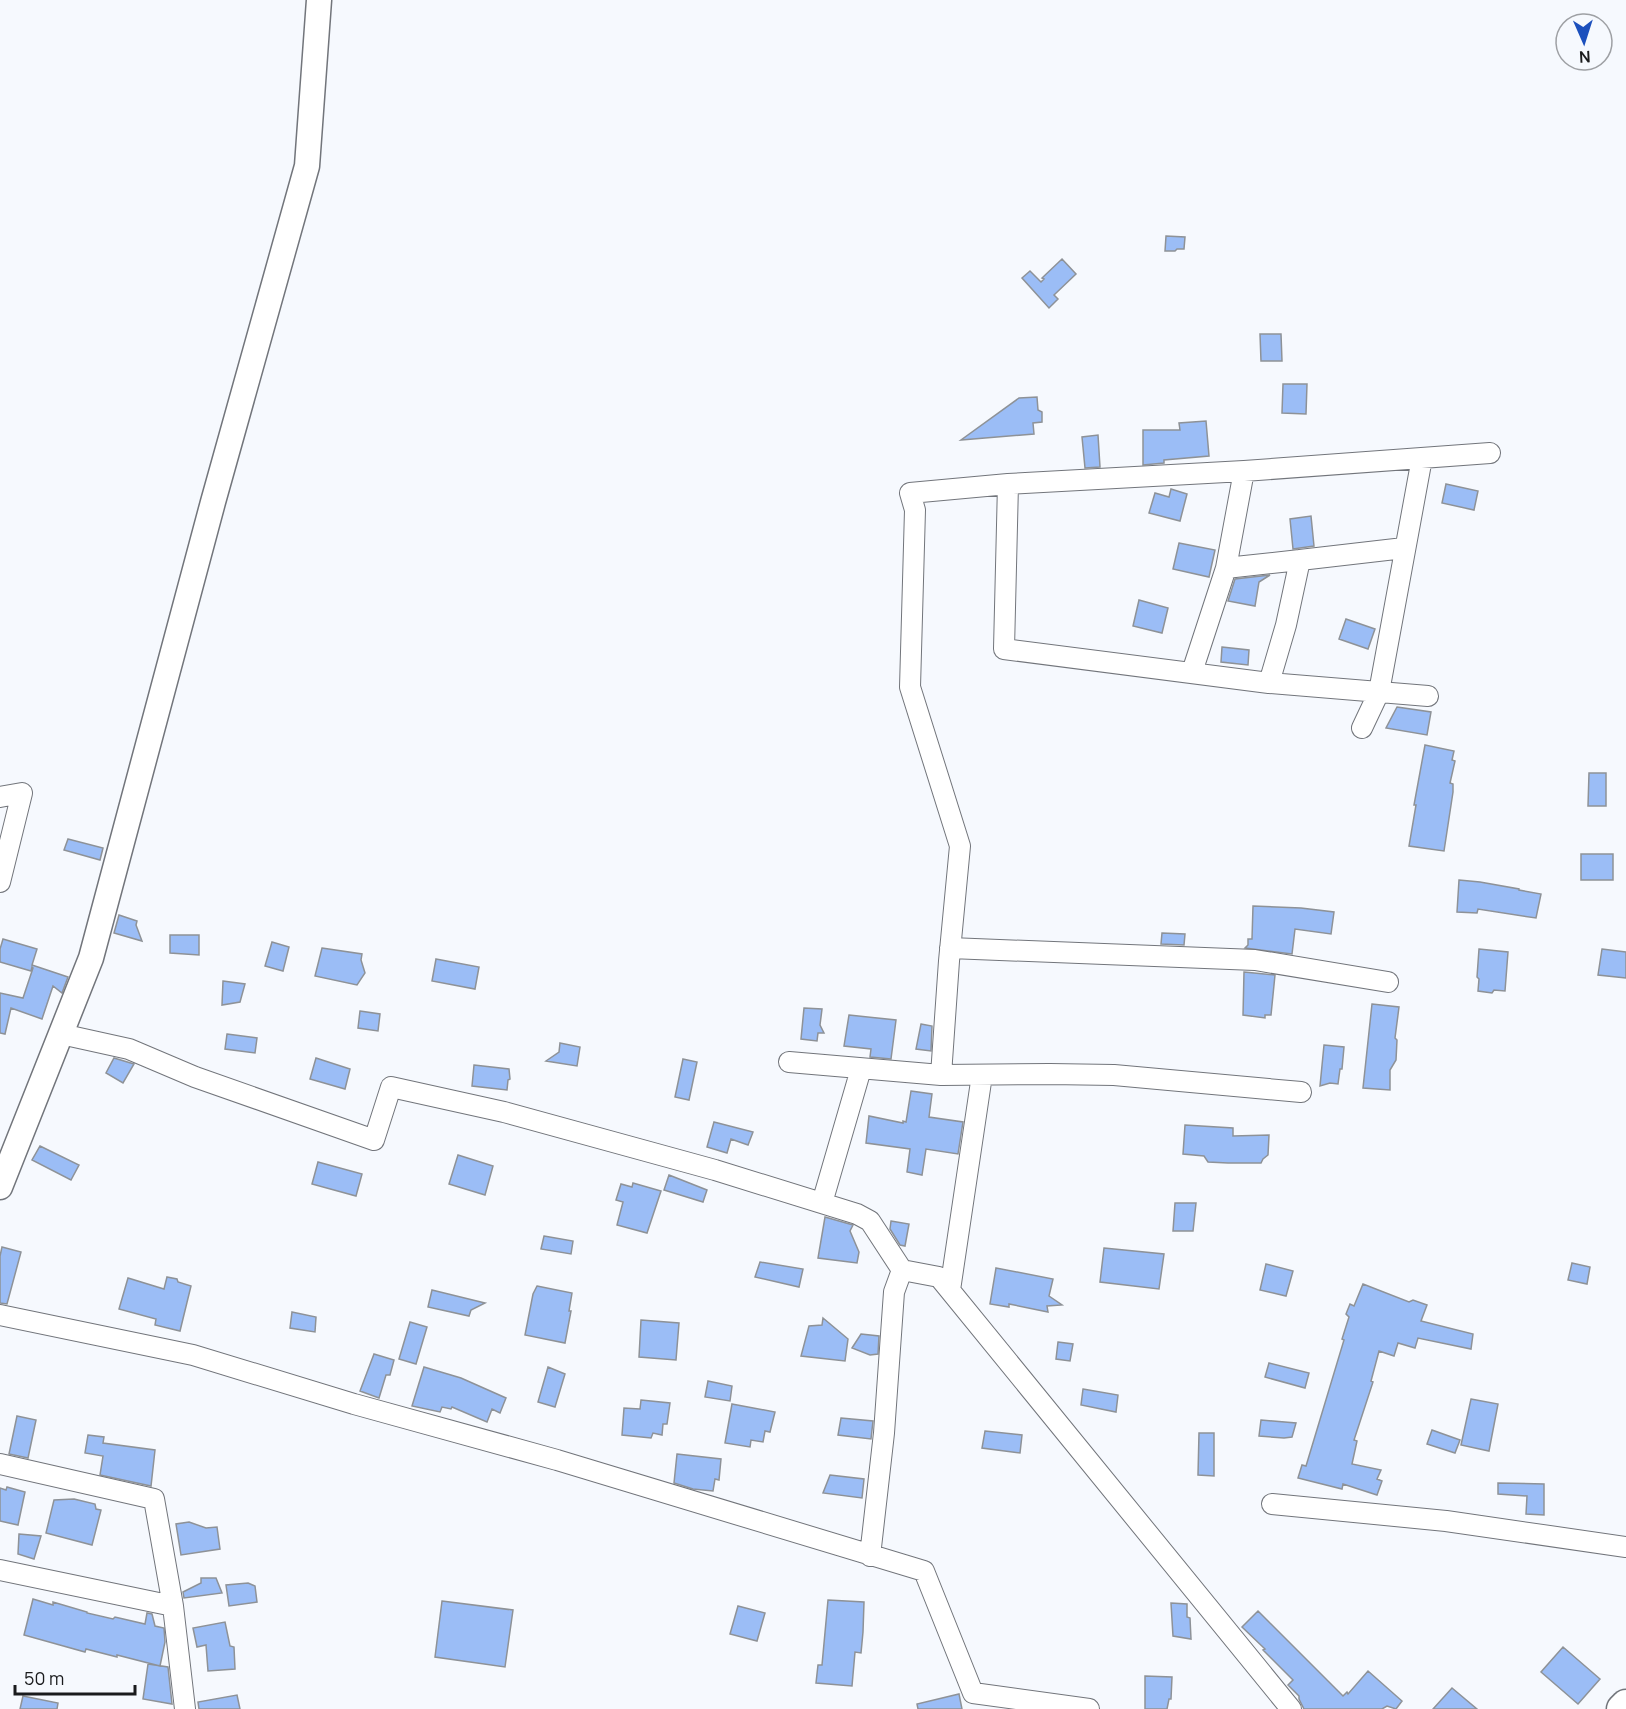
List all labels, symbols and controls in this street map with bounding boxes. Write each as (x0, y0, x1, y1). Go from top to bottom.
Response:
north arrow (1554, 12, 1614, 72)
text: N (1578, 46, 1591, 68)
scale bar (15, 1658, 135, 1696)
text: 50 m (24, 1666, 64, 1690)

